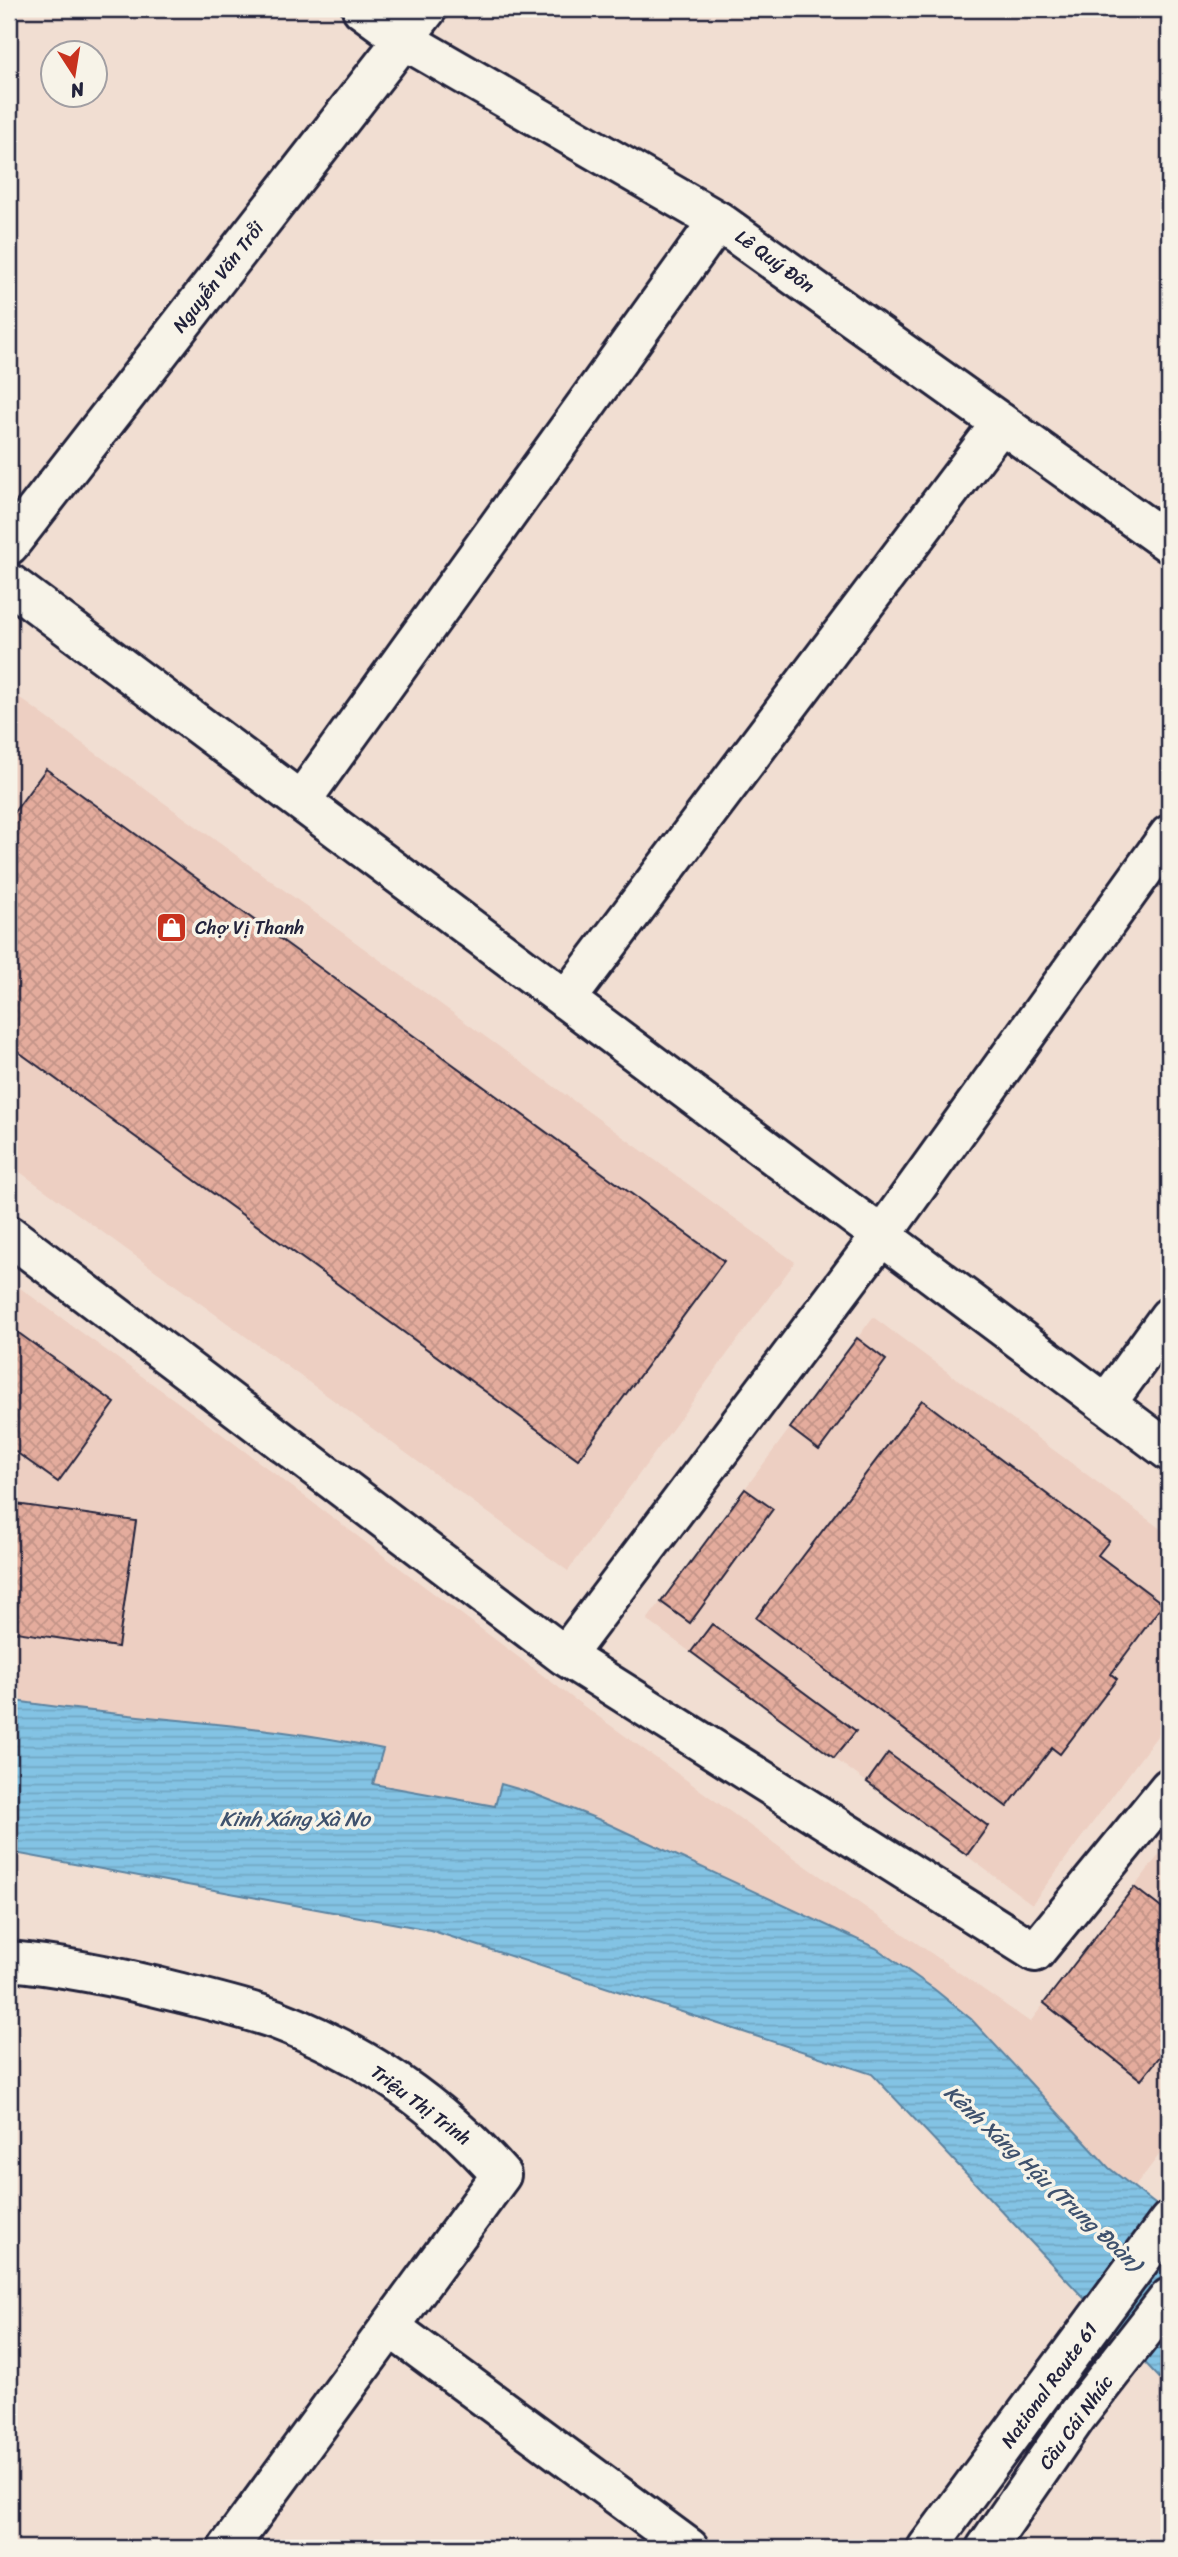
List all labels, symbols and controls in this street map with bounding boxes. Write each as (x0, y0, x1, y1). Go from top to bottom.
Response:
north arrow (38, 38, 108, 108)
text: N (67, 72, 88, 108)
street label: Nguyễn Văn Trỗi (164, 213, 273, 340)
street label: Lê Quý Đôn (728, 221, 822, 301)
shop icon: Chợ Vị Thanh (155, 910, 189, 944)
place label: Chợ Vị Thanh (195, 911, 304, 944)
water label: Kinh Xáng Xà No (220, 1800, 372, 1838)
street label: Triệu Thị Trinh (363, 2056, 479, 2154)
water label: Kênh Xáng Hậu (Trung Đoàn) (935, 2075, 1154, 2283)
street label: National Route 61 (992, 2315, 1106, 2455)
street label: Cầu Cái Nhúc (1030, 2367, 1122, 2477)

